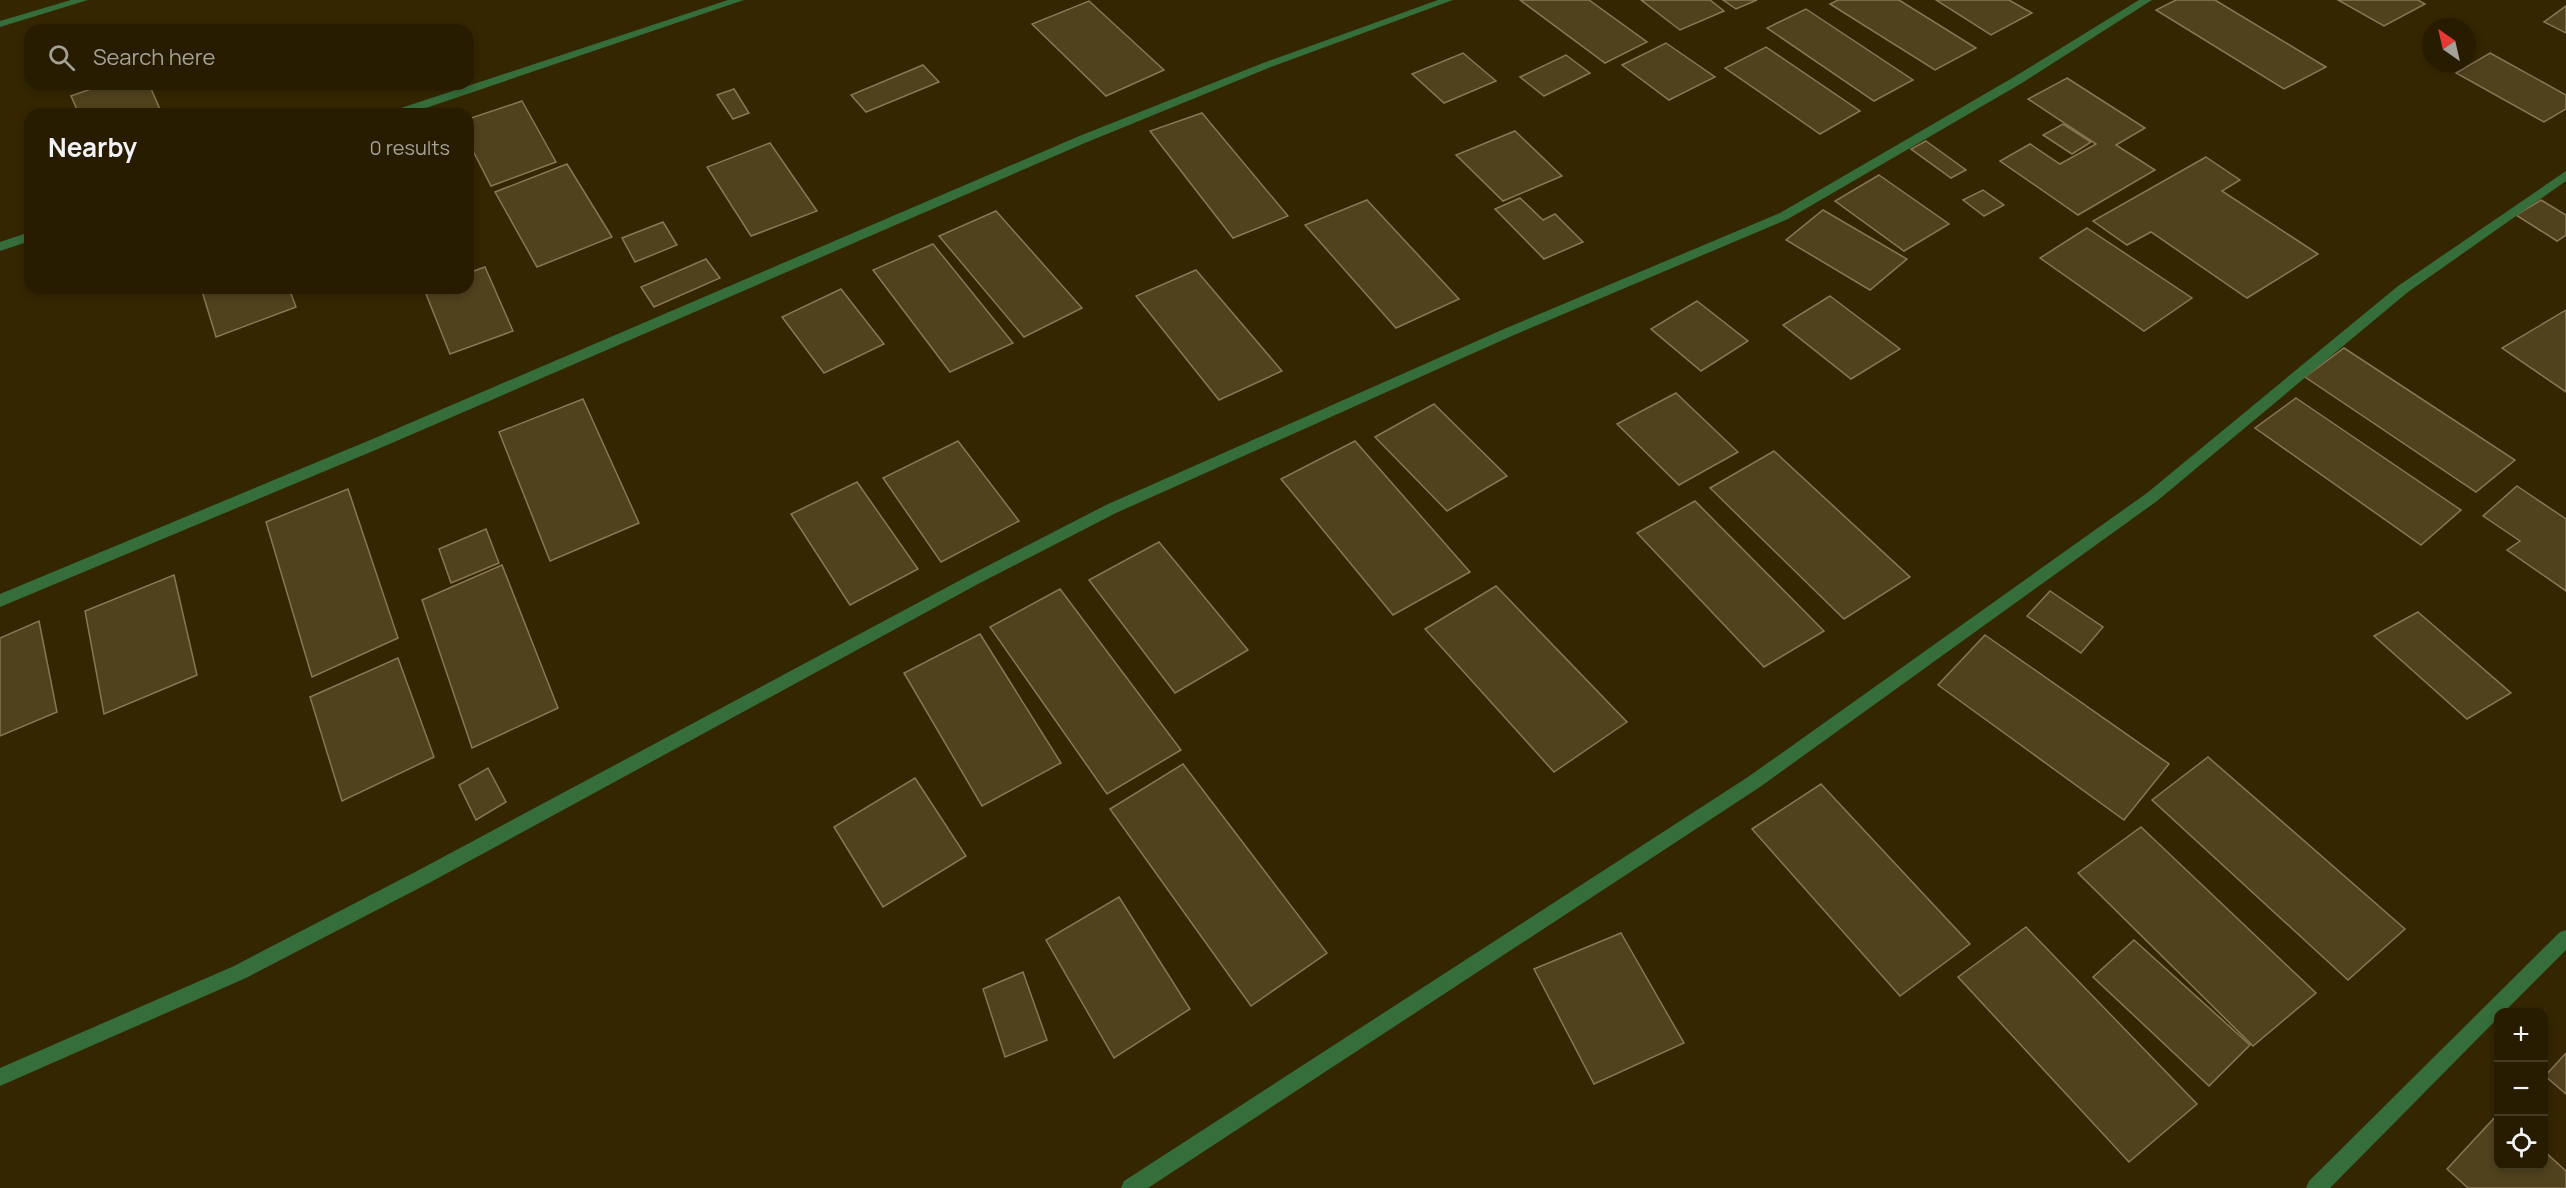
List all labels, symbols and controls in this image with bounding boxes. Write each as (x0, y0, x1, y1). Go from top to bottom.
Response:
north arrow (2422, 18, 2476, 72)
search box (24, 24, 474, 90)
icon: search (45, 41, 78, 74)
text: Search here (93, 42, 215, 72)
text: Nearby (48, 129, 137, 165)
text: 0 results (370, 134, 450, 161)
map controls (2494, 1008, 2548, 1170)
button: + (2494, 1008, 2548, 1062)
button: − (2494, 1062, 2548, 1116)
button: locate (2494, 1116, 2548, 1170)

